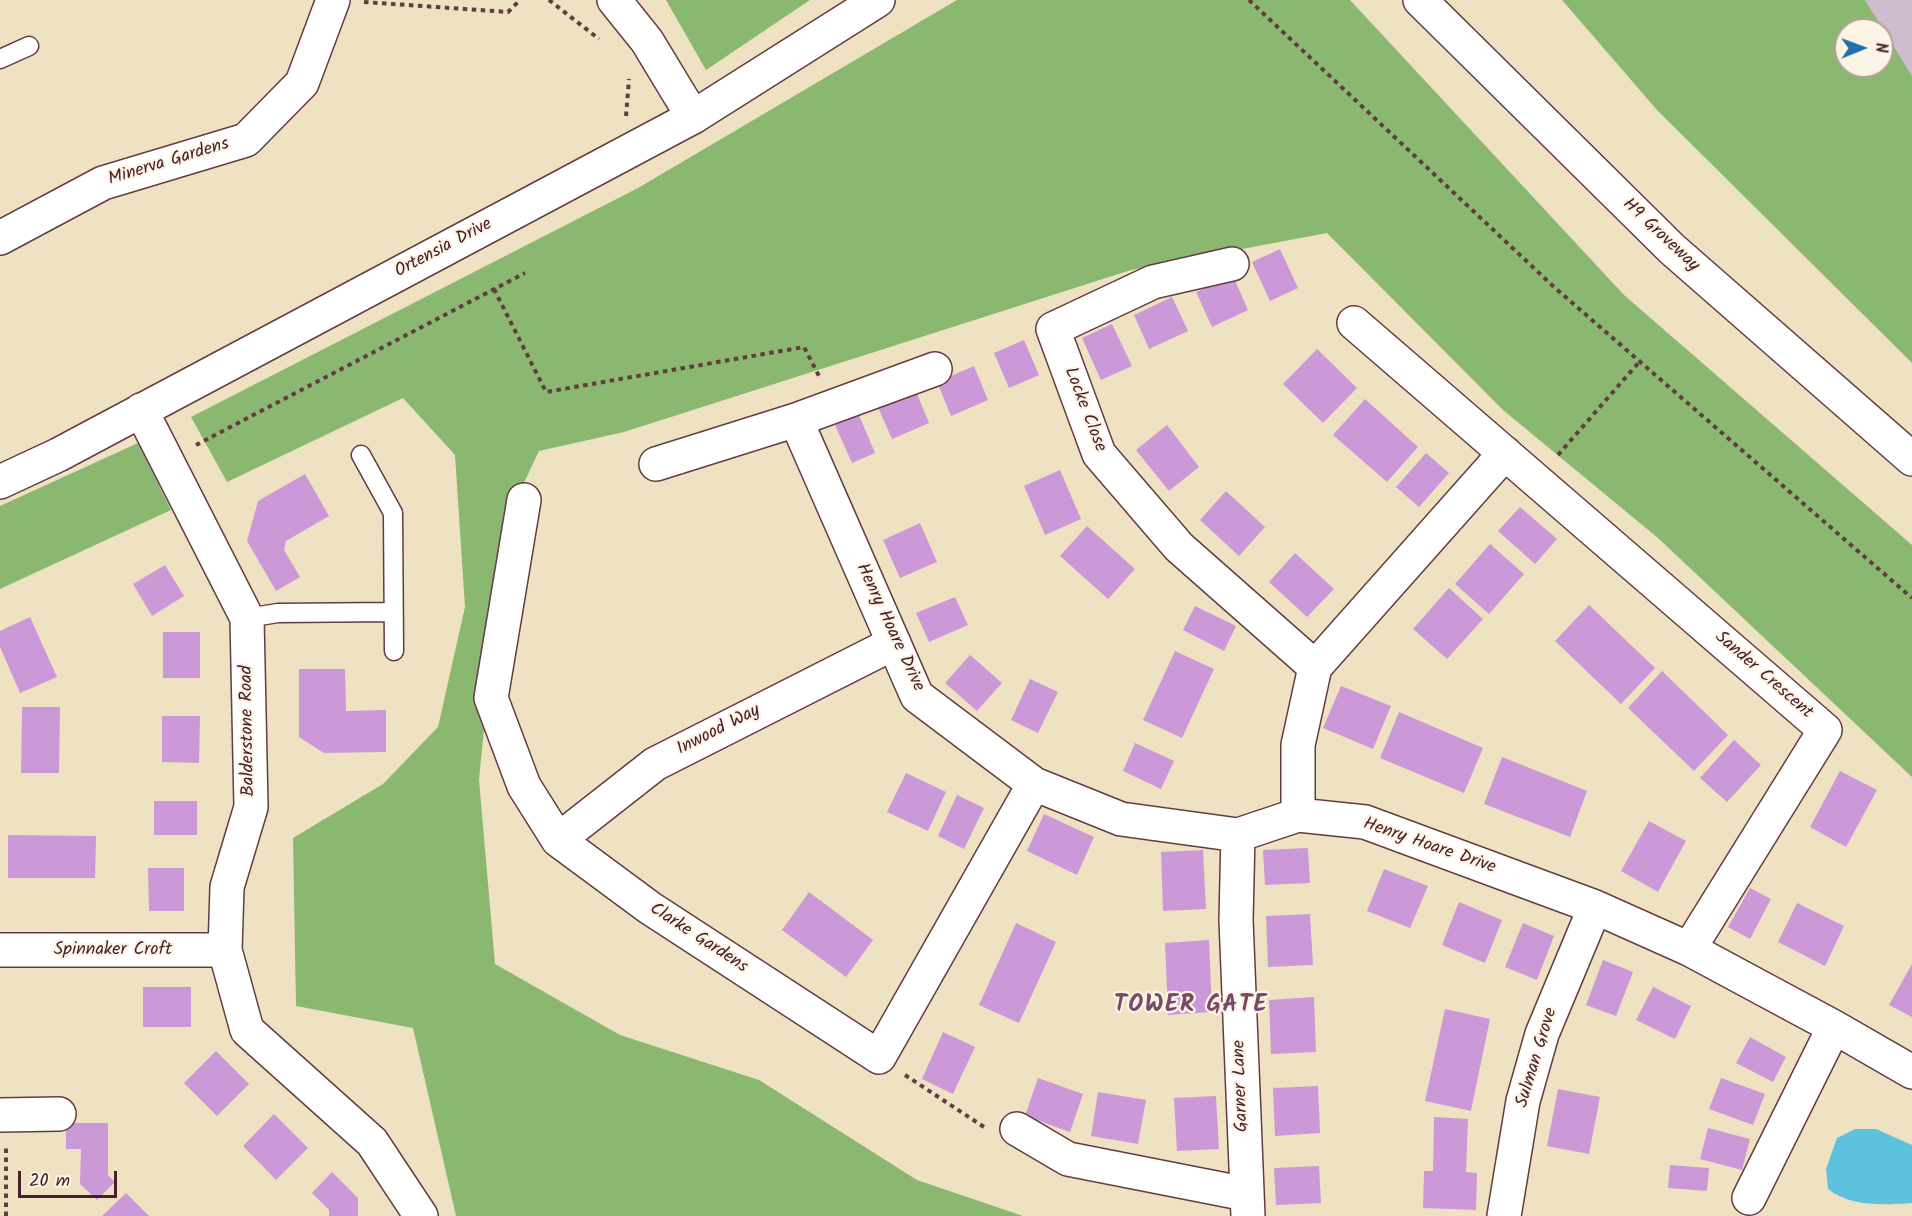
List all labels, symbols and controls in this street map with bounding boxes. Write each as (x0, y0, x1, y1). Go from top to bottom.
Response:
north arrow (1834, 18, 1894, 78)
text: N (1868, 42, 1893, 53)
street label: Minerva Gardens (106, 134, 232, 192)
street label: H9 Groveway (1617, 195, 1703, 277)
street label: Ortensia Drive (392, 214, 496, 284)
street label: Locke Close (1058, 365, 1110, 455)
street label: Henry Hoare Drive (850, 561, 928, 695)
street label: Sander Crescent (1709, 627, 1817, 725)
street label: Balderstone Road (237, 665, 261, 797)
street label: Inwood Way (674, 701, 764, 761)
street label: Henry Hoare Drive (1360, 814, 1498, 880)
street label: Clarke Gardens (645, 899, 751, 979)
street label: Spinnaker Croft (54, 940, 172, 962)
district label: TOWER GATE (1114, 993, 1268, 1021)
street label: Sulman Grove (1513, 1006, 1563, 1110)
street label: Garner Lane (1230, 1040, 1254, 1132)
scale bar (21, 1159, 120, 1197)
text: 20 m (29, 1167, 70, 1196)

